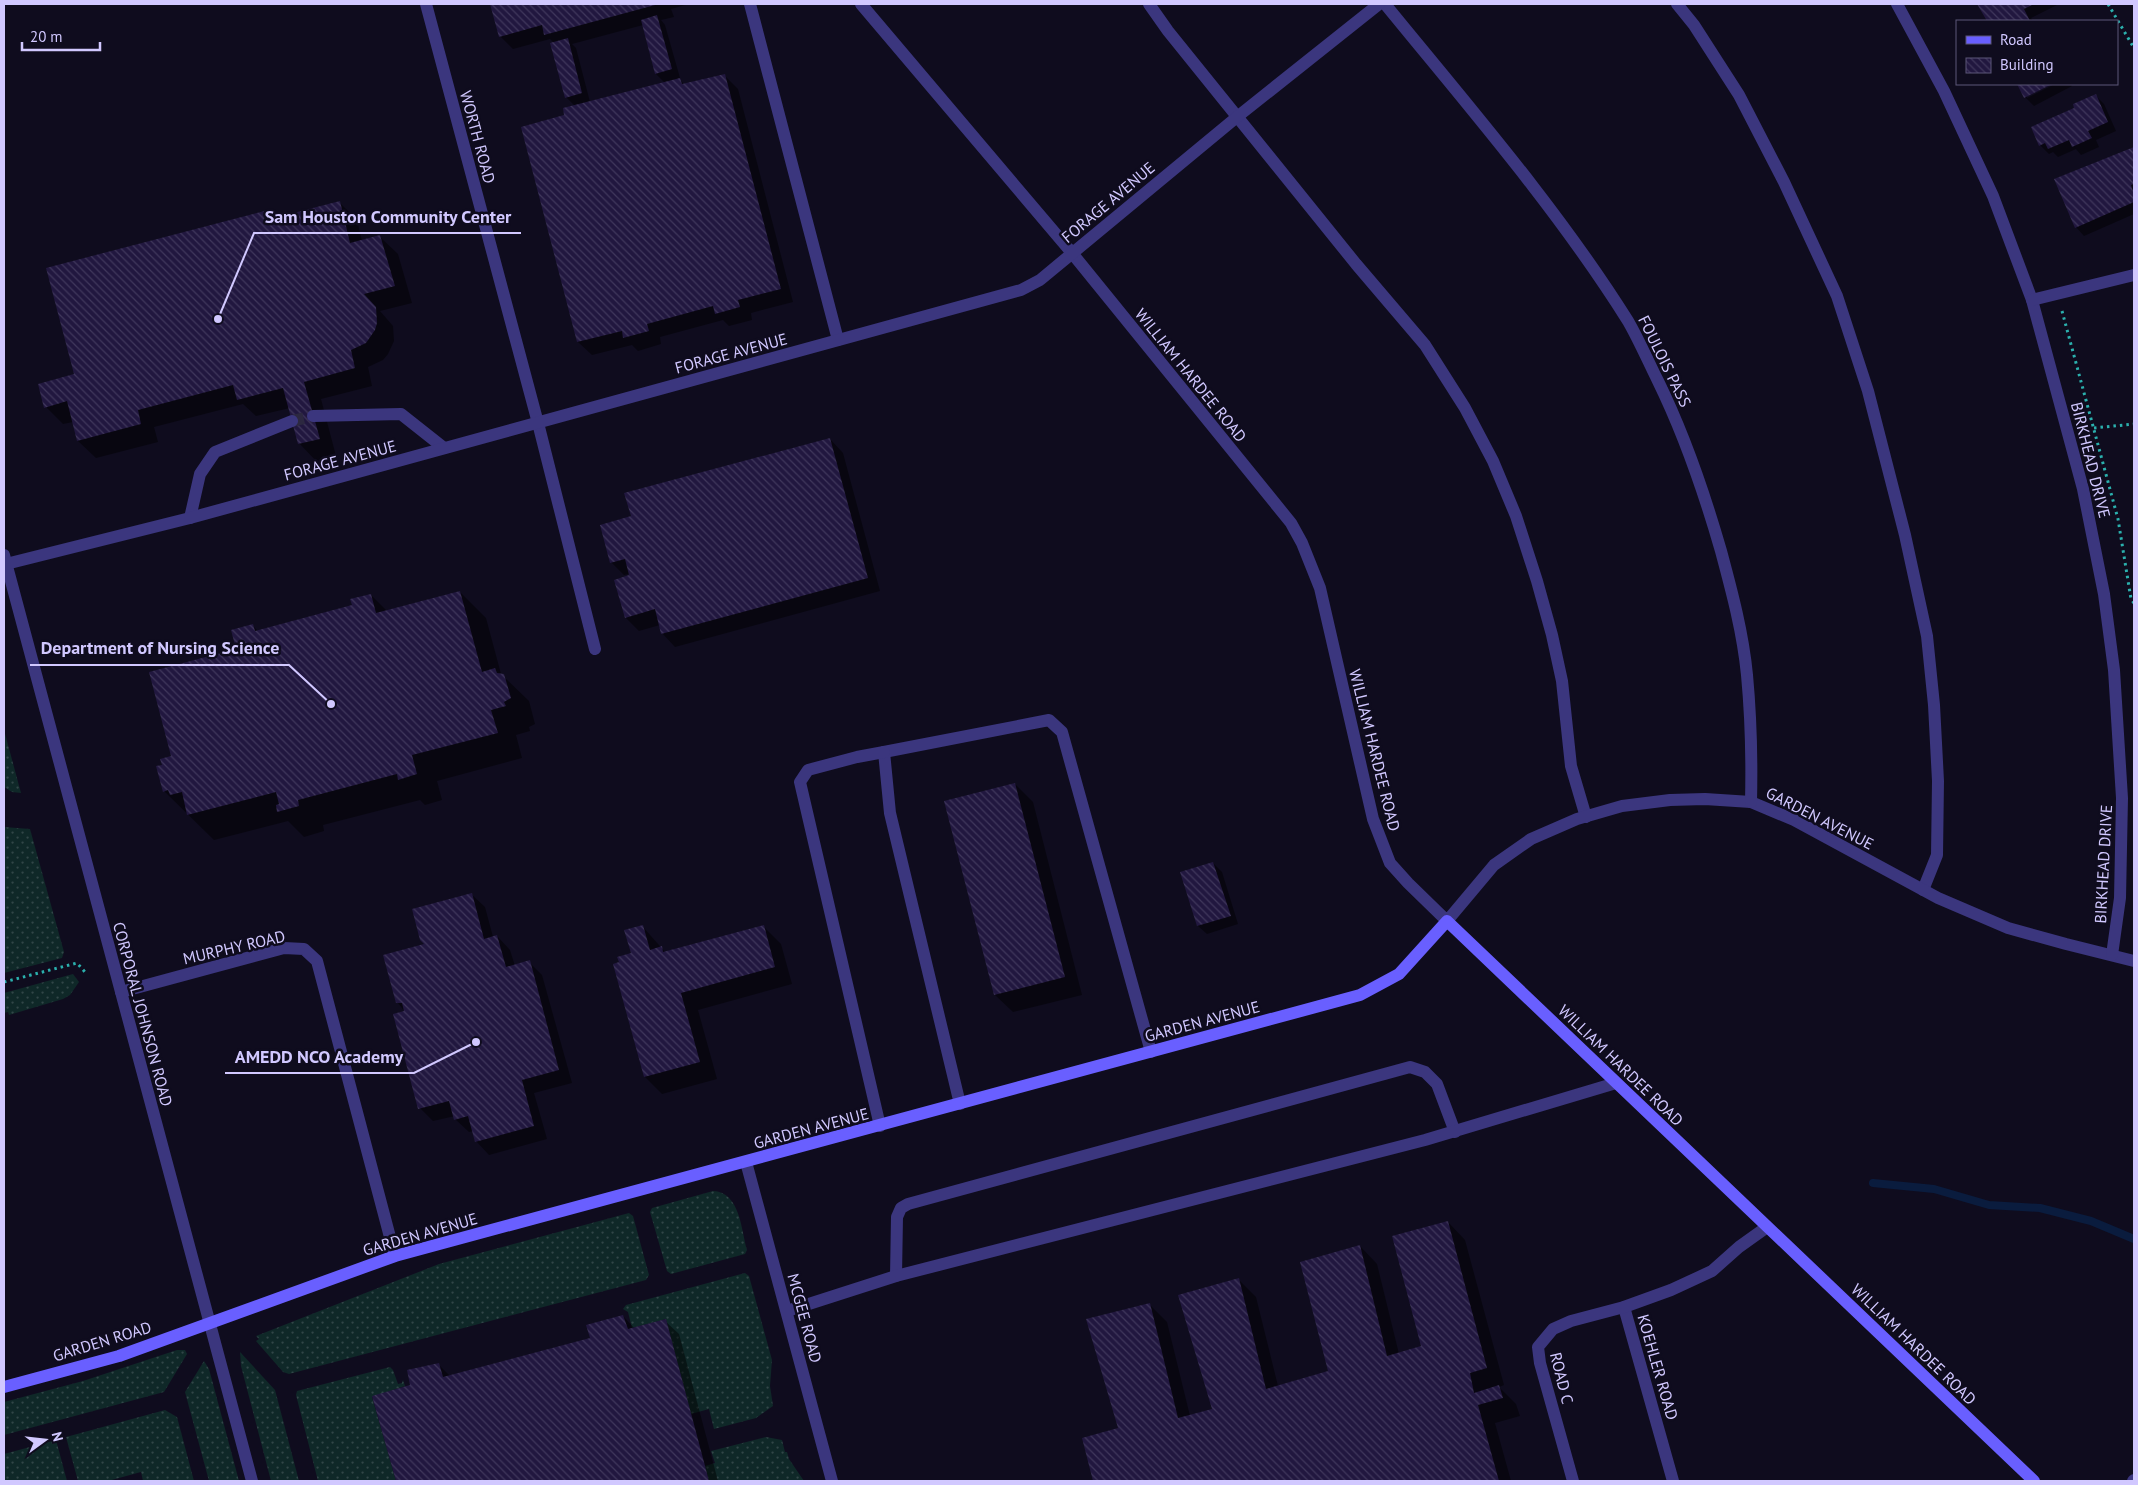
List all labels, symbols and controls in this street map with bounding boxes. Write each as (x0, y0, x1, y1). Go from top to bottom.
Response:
scale bar (22, 20, 100, 52)
legend (1956, 20, 2118, 85)
text: 20 m (30, 27, 63, 46)
text: Road (2000, 30, 2032, 49)
text: Building (2000, 55, 2054, 74)
street label: WORTH ROAD (456, 88, 500, 186)
street label: FORAGE AVENUE (1057, 157, 1159, 247)
callout: Sam Houston Community Center (254, 200, 521, 233)
text: Sam Houston Community Center (265, 205, 512, 228)
street label: WILLIAM HARDEE ROAD (1131, 304, 1251, 446)
street label: FOULOIS PASS (1634, 312, 1696, 410)
street label: FORAGE AVENUE (673, 328, 789, 378)
street label: BIRKHEAD DRIVE (2067, 400, 2115, 520)
street label: FORAGE AVENUE (282, 435, 398, 485)
callout: Department of Nursing Science (30, 632, 289, 665)
text: Department of Nursing Science (41, 636, 279, 659)
street label: WILLIAM HARDEE ROAD (1345, 667, 1405, 833)
street label: GARDEN AVENUE (1763, 782, 1877, 854)
street label: BIRKHEAD DRIVE (2090, 804, 2116, 924)
street label: CORPORAL JOHNSON ROAD (109, 920, 177, 1108)
street label: MURPHY ROAD (181, 926, 287, 968)
street label: GARDEN AVENUE (1142, 996, 1262, 1046)
street label: WILLIAM HARDEE ROAD (1554, 1000, 1688, 1130)
callout: AMEDD NCO Academy (225, 1040, 414, 1073)
text: AMEDD NCO Academy (235, 1045, 404, 1068)
street label: GARDEN AVENUE (751, 1103, 871, 1153)
street label: GARDEN AVENUE (360, 1208, 480, 1260)
street label: MCGEE ROAD (783, 1271, 827, 1365)
street label: WILLIAM HARDEE ROAD (1847, 1279, 1981, 1409)
street label: KOEHLER ROAD (1633, 1312, 1683, 1422)
street label: GARDEN ROAD (50, 1317, 154, 1365)
street label: ROAD C (1546, 1350, 1578, 1406)
north arrow (20, 1415, 70, 1465)
text: N (48, 1430, 67, 1443)

